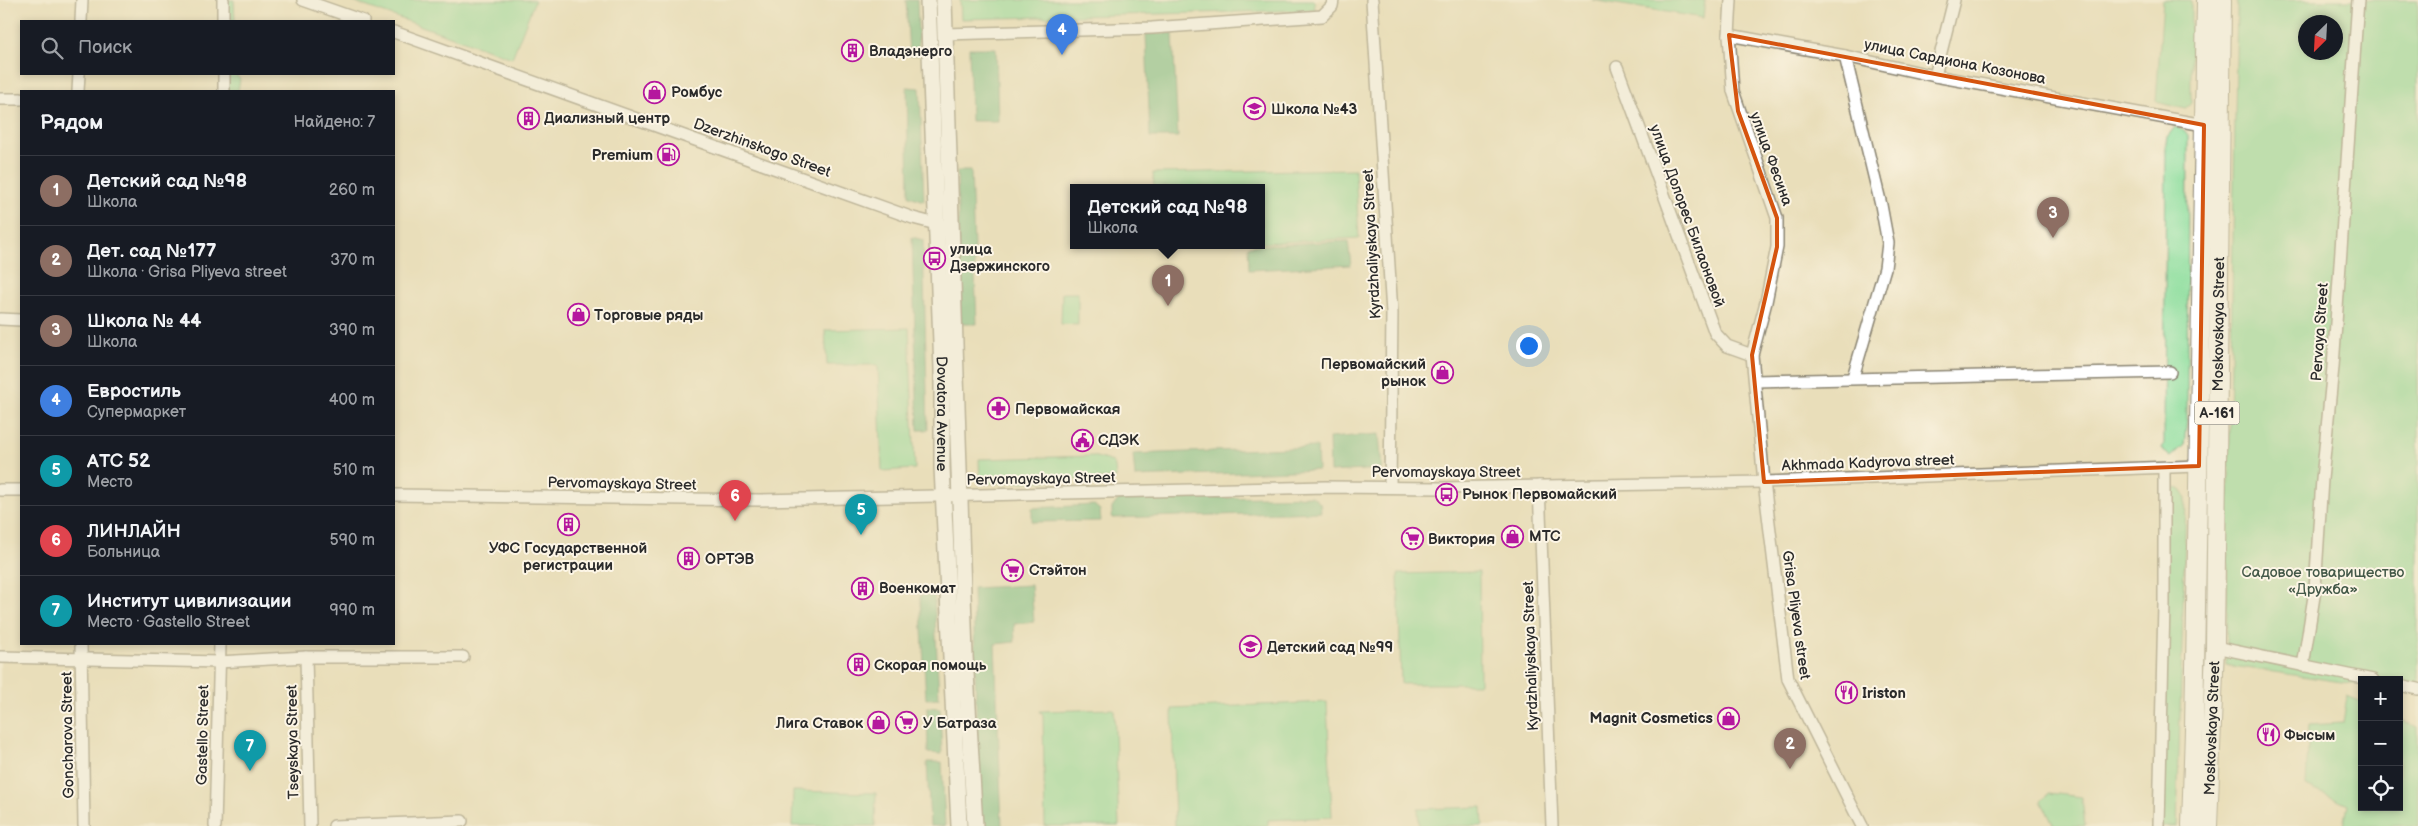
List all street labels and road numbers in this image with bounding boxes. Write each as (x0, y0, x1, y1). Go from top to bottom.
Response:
street label: улица Сардиона Козонова (1862, 35, 2048, 89)
street label: улица Фесина (1745, 109, 1797, 209)
street label: Dzerzhinskogo Street (691, 114, 834, 182)
street label: улица Долорес Билаоновой (1645, 122, 1729, 310)
street label: Kyrdzhaliyskaya Street (1359, 168, 1385, 319)
street label: Moskovskaya Street (2208, 256, 2229, 392)
street label: Pervaya Street (2307, 282, 2333, 382)
street label: Dovatora Avenue (932, 356, 952, 472)
road number: А-161 (2194, 402, 2240, 424)
street label: Akhmada Kadyrova street (1781, 450, 1955, 476)
street label: Pervomayskaya Street (1371, 463, 1521, 482)
street label: Pervomayskaya Street (966, 468, 1116, 490)
street label: Pervomayskaya Street (547, 473, 697, 495)
street label: Grisa Pliyeva street (1778, 549, 1815, 681)
street label: Kyrdzhaliyskaya Street (1519, 580, 1543, 731)
street label: Moskovskaya Street (2200, 660, 2224, 796)
street label: Goncharova Street (57, 671, 79, 799)
street label: Gastello Street (193, 684, 213, 785)
street label: Tseyskaya Street (282, 684, 303, 799)

